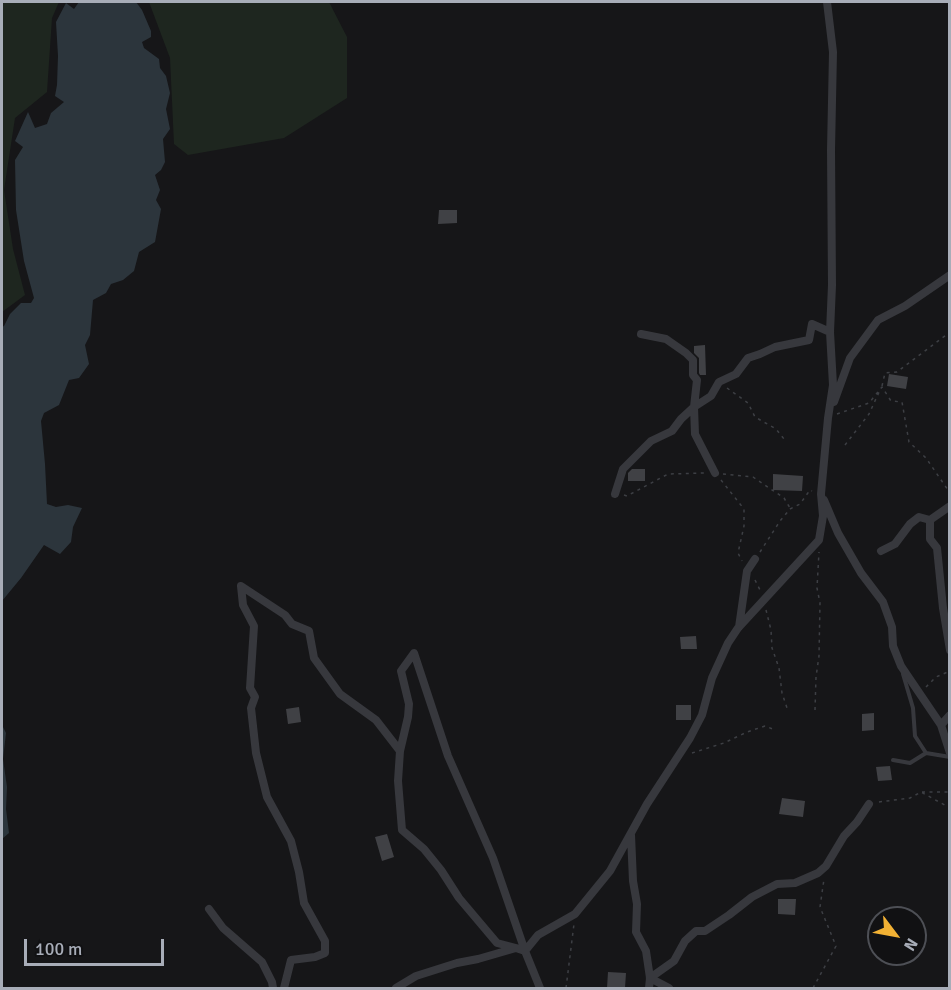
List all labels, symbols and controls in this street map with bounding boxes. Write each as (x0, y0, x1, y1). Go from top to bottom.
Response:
north arrow (867, 906, 927, 966)
scale bar (27, 927, 166, 965)
text: N (899, 934, 922, 954)
text: 100 m (35, 938, 82, 960)

